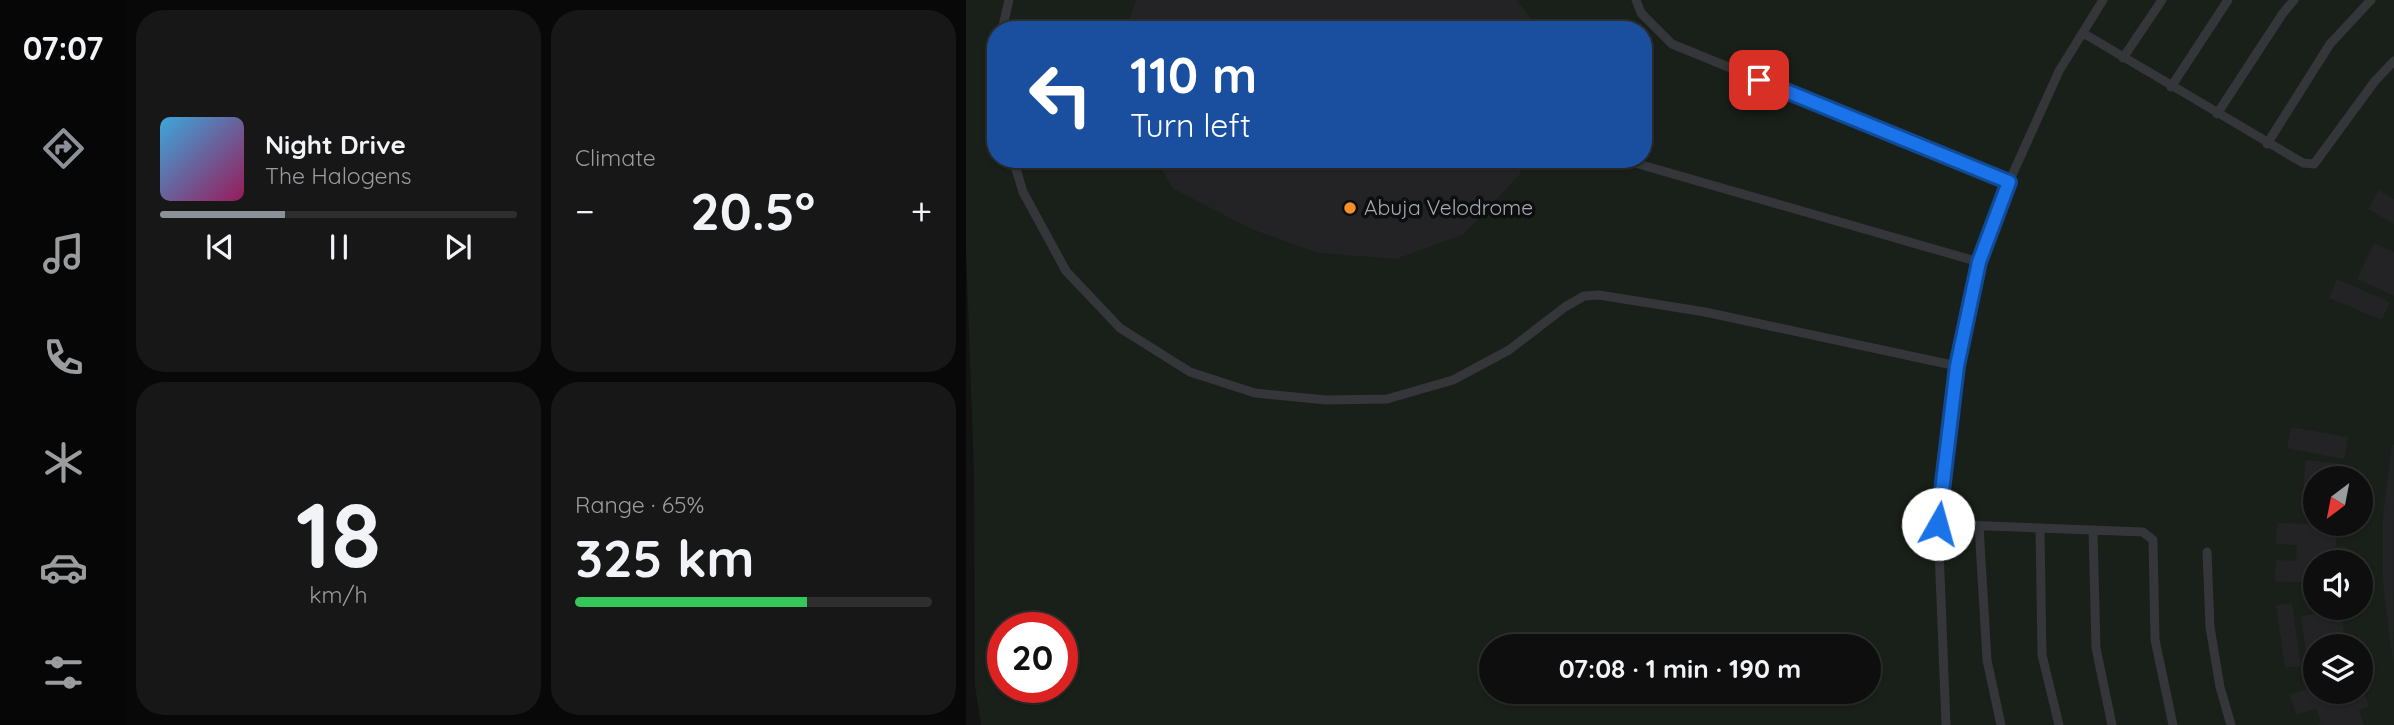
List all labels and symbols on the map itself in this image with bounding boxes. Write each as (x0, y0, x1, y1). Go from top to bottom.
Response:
pin (1729, 50, 1789, 110)
place label: Abuja Velodrome (1364, 194, 1533, 220)
marker: Abuja Velodrome (1342, 200, 1358, 216)
north arrow (2303, 466, 2373, 536)
position arrow (1901, 487, 1975, 561)
speed limit sign: 20 (987, 612, 1078, 703)

